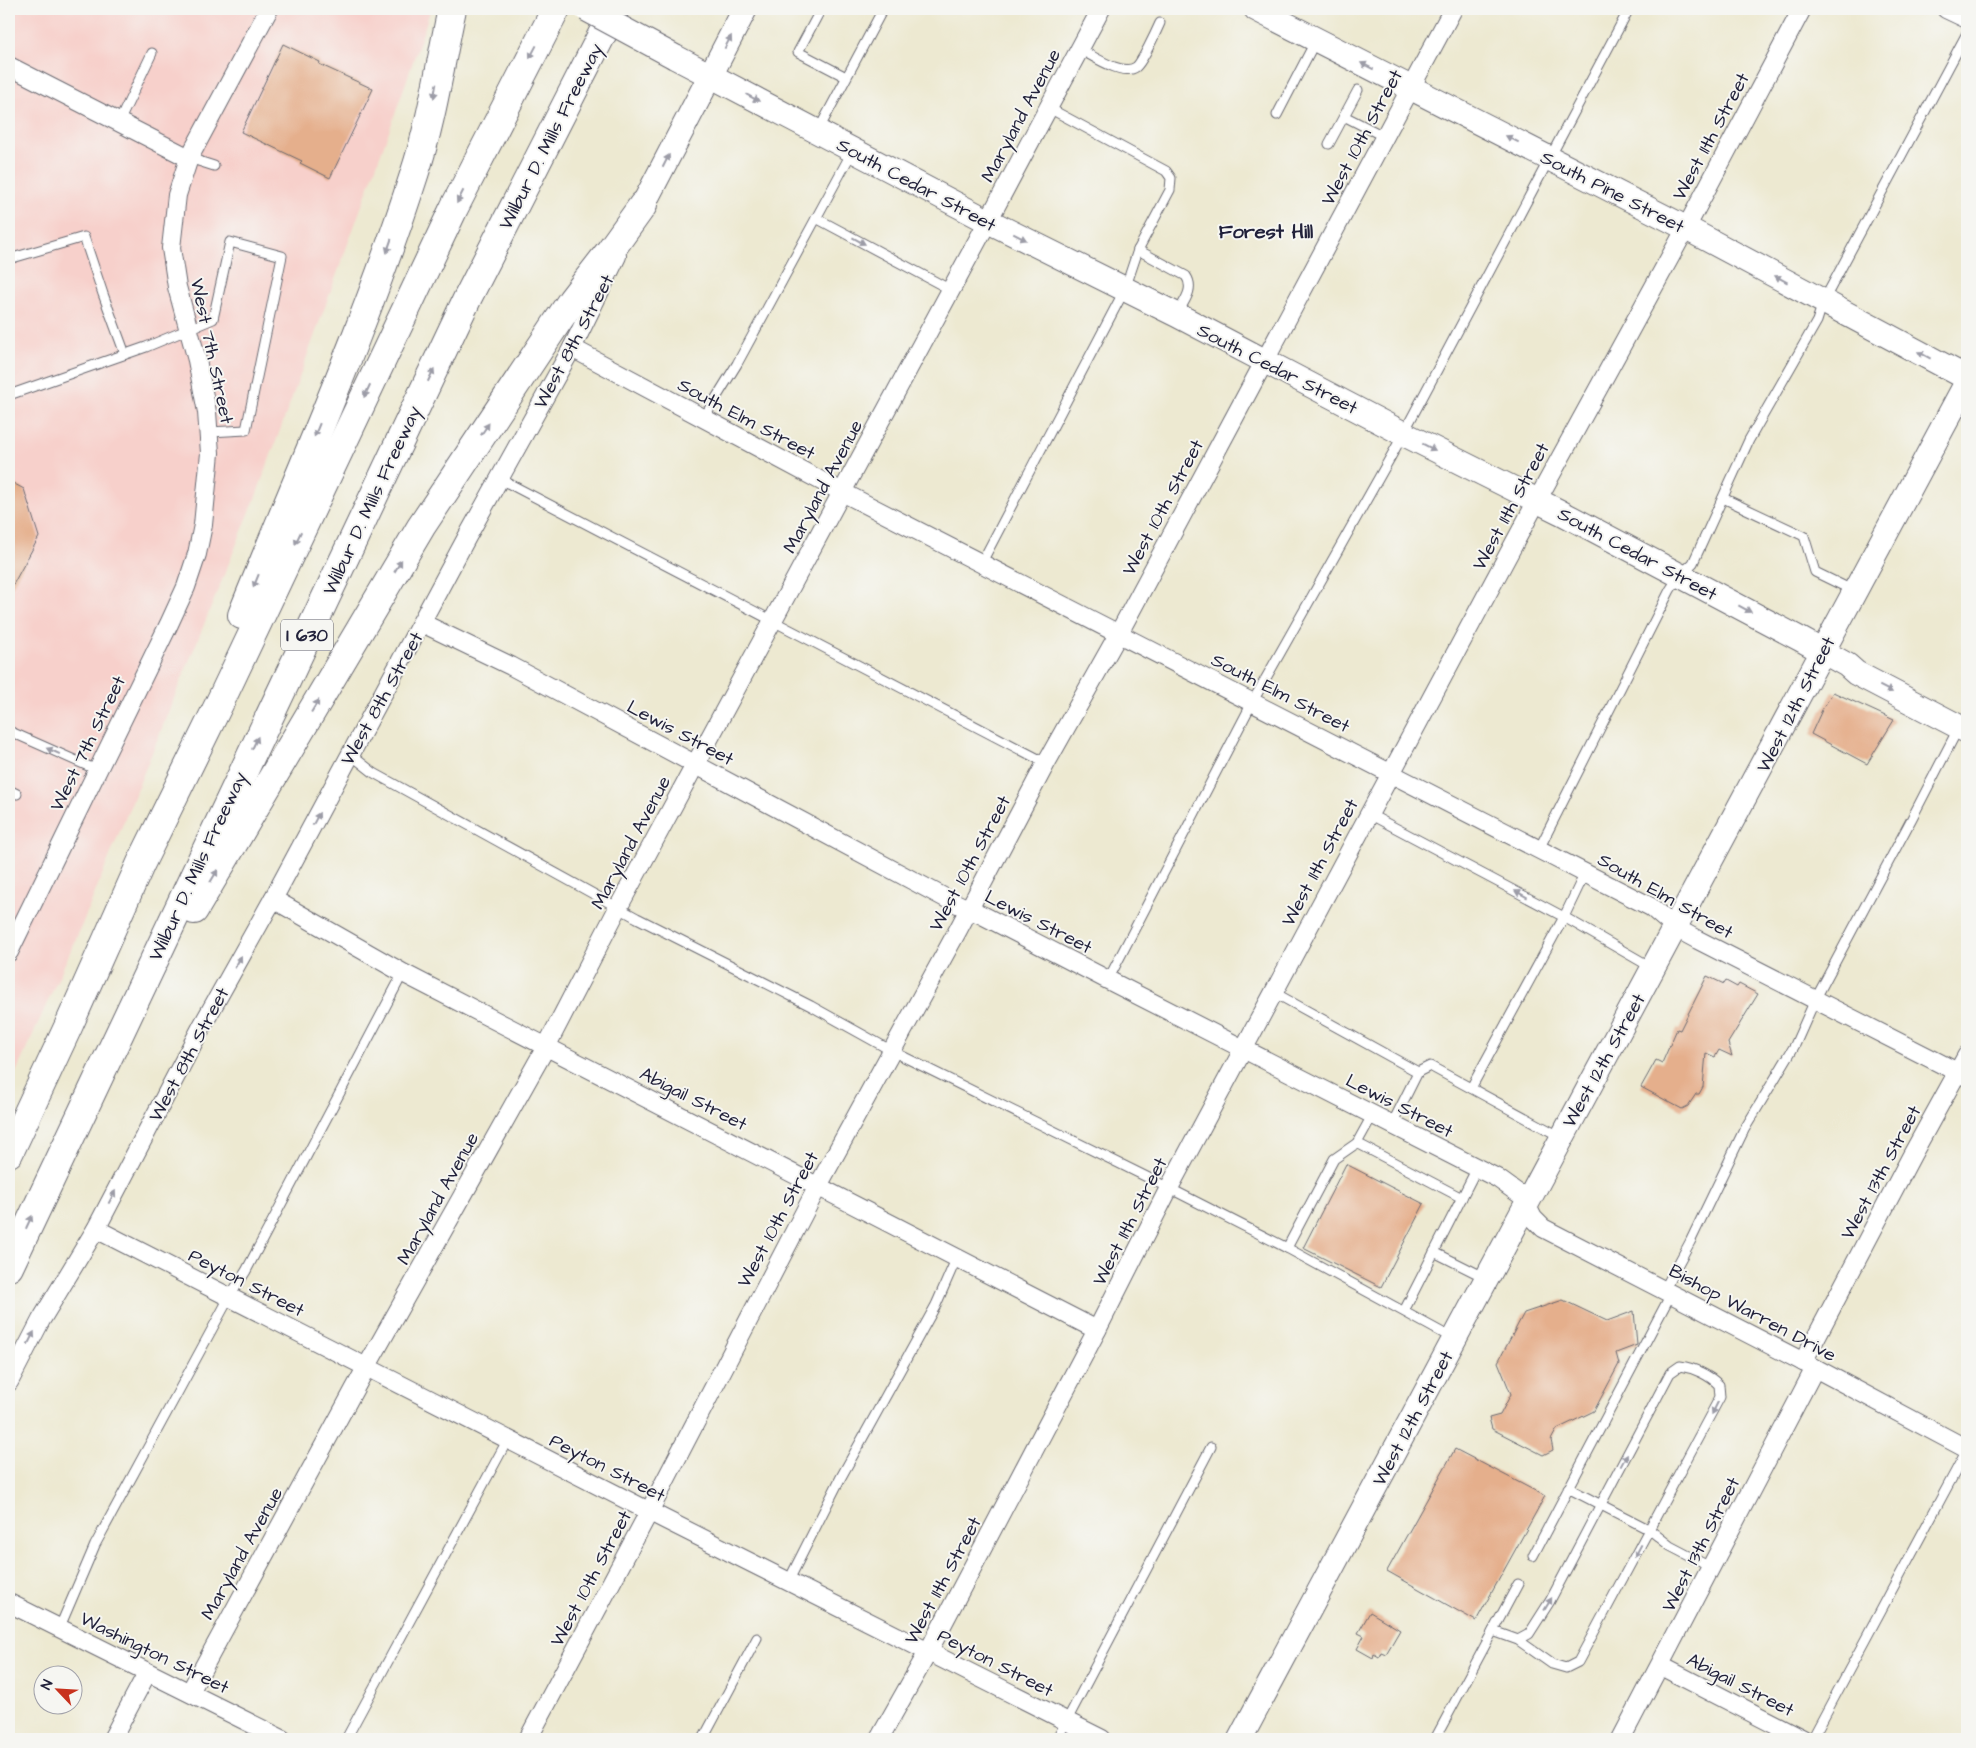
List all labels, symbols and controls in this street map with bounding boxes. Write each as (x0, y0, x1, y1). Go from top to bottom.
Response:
one-way arrow (723, 35, 732, 48)
street label: Wilbur D. Mills Freeway (493, 38, 611, 235)
street label: Maryland Avenue (975, 44, 1069, 188)
one-way arrow (529, 45, 537, 59)
one-way arrow (1360, 62, 1375, 70)
street label: West 10th Street (1315, 65, 1410, 211)
street label: West 11th Street (1666, 68, 1757, 205)
one-way arrow (430, 83, 438, 99)
one-way arrow (746, 93, 760, 102)
street label: South Cedar Street (832, 132, 1001, 239)
one-way arrow (1505, 135, 1520, 144)
street label: South Pine Street (1536, 144, 1689, 240)
one-way arrow (662, 154, 670, 168)
one-way arrow (456, 190, 464, 204)
district label: Forest Hill (1219, 218, 1313, 246)
one-way arrow (1013, 233, 1027, 241)
one-way arrow (852, 237, 867, 245)
one-way arrow (385, 239, 392, 254)
street label: West 8th Street (528, 269, 621, 414)
one-way arrow (1774, 275, 1788, 283)
street label: West 7th Street (183, 276, 240, 427)
street label: South Cedar Street (1192, 317, 1363, 422)
one-way arrow (1917, 351, 1931, 359)
one-way arrow (427, 368, 435, 382)
street label: South Elm Street (673, 372, 820, 467)
one-way arrow (363, 384, 371, 398)
street label: Wilbur D. Mills Freeway (317, 401, 429, 600)
street label: Maryland Avenue (777, 415, 871, 559)
one-way arrow (480, 422, 490, 436)
one-way arrow (313, 423, 321, 437)
street label: West 10th Street (1116, 435, 1211, 581)
street label: West 11th Street (1466, 438, 1557, 575)
one-way arrow (1422, 442, 1437, 451)
street label: South Cedar Street (1553, 501, 1722, 608)
one-way arrow (293, 531, 301, 545)
one-way arrow (394, 559, 402, 574)
one-way arrow (252, 574, 260, 589)
one-way arrow (1738, 605, 1752, 614)
road number: I 630 (281, 620, 333, 650)
street label: West 8th Street (334, 627, 430, 770)
street label: West 12th Street (1750, 632, 1842, 777)
street label: South Elm Street (1206, 647, 1355, 740)
street label: West 7th Street (44, 671, 133, 816)
one-way arrow (1879, 685, 1893, 693)
street label: Lewis Street (622, 694, 739, 773)
one-way arrow (311, 699, 320, 713)
one-way arrow (252, 736, 260, 750)
one-way arrow (46, 746, 60, 754)
street label: Wilbur D. Mills Freeway (143, 767, 255, 966)
street label: Maryland Avenue (585, 771, 679, 915)
street label: West 10th Street (923, 791, 1018, 937)
street label: West 11th Street (1275, 794, 1366, 931)
one-way arrow (312, 812, 320, 826)
street label: South Elm Street (1592, 846, 1738, 946)
one-way arrow (210, 869, 219, 882)
street label: Lewis Street (980, 884, 1097, 961)
one-way arrow (1513, 890, 1528, 898)
one-way arrow (234, 955, 243, 968)
street label: West 8th Street (143, 982, 236, 1127)
street label: West 12th Street (1556, 988, 1653, 1133)
street label: Abigail Street (634, 1061, 752, 1139)
street label: Lewis Street (1341, 1068, 1458, 1145)
street label: West 13th Street (1835, 1101, 1928, 1245)
street label: Maryland Avenue (391, 1128, 487, 1270)
street label: West 10th Street (731, 1147, 826, 1293)
street label: West 11th Street (1086, 1152, 1175, 1291)
one-way arrow (108, 1190, 116, 1205)
one-way arrow (25, 1215, 34, 1230)
street label: Peyton Street (183, 1242, 309, 1325)
street label: Bishop Warren Drive (1664, 1258, 1841, 1369)
one-way arrow (27, 1331, 35, 1346)
street label: West 12th Street (1366, 1346, 1461, 1491)
one-way arrow (1711, 1401, 1719, 1415)
street label: Peyton Street (544, 1427, 670, 1510)
one-way arrow (1620, 1453, 1628, 1467)
street label: West 13th Street (1656, 1472, 1747, 1617)
street label: Maryland Avenue (195, 1483, 291, 1625)
street label: West 10th Street (544, 1506, 639, 1652)
street label: West 11th Street (898, 1512, 989, 1649)
one-way arrow (1634, 1544, 1642, 1559)
one-way arrow (1544, 1597, 1553, 1610)
street label: Washington Street (75, 1606, 234, 1702)
street label: Peyton Street (932, 1622, 1058, 1705)
street label: Abigail Street (1681, 1647, 1799, 1725)
north arrow (32, 1666, 82, 1716)
text: N (36, 1677, 58, 1693)

